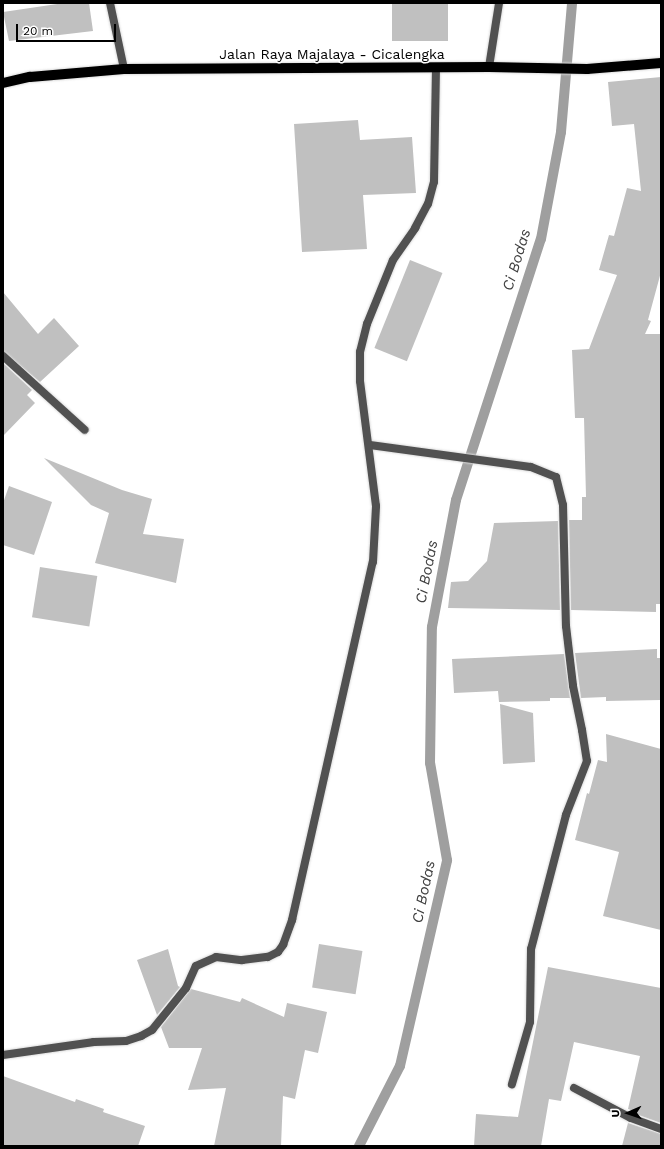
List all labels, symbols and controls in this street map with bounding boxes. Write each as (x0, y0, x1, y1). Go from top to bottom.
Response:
scale bar (18, 16, 118, 42)
text: 20 m (23, 24, 53, 38)
street label: Jalan Raya Majalaya - Cicalengka (219, 46, 445, 62)
water label: Ci Bodas (499, 227, 535, 293)
water label: Ci Bodas (412, 539, 442, 605)
water label: Ci Bodas (409, 859, 439, 925)
north arrow (608, 1093, 648, 1133)
text: U (609, 1109, 622, 1118)

